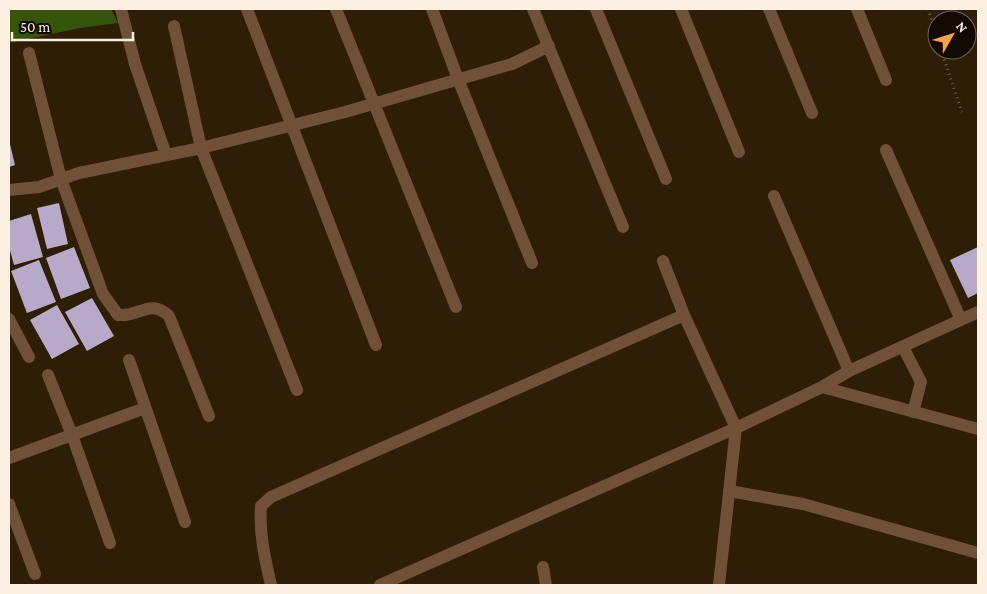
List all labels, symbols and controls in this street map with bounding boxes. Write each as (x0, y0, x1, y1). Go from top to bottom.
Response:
scale bar (12, 10, 134, 42)
north arrow (927, 10, 977, 60)
text: N (953, 18, 972, 36)
text: 50 m (20, 19, 50, 35)

